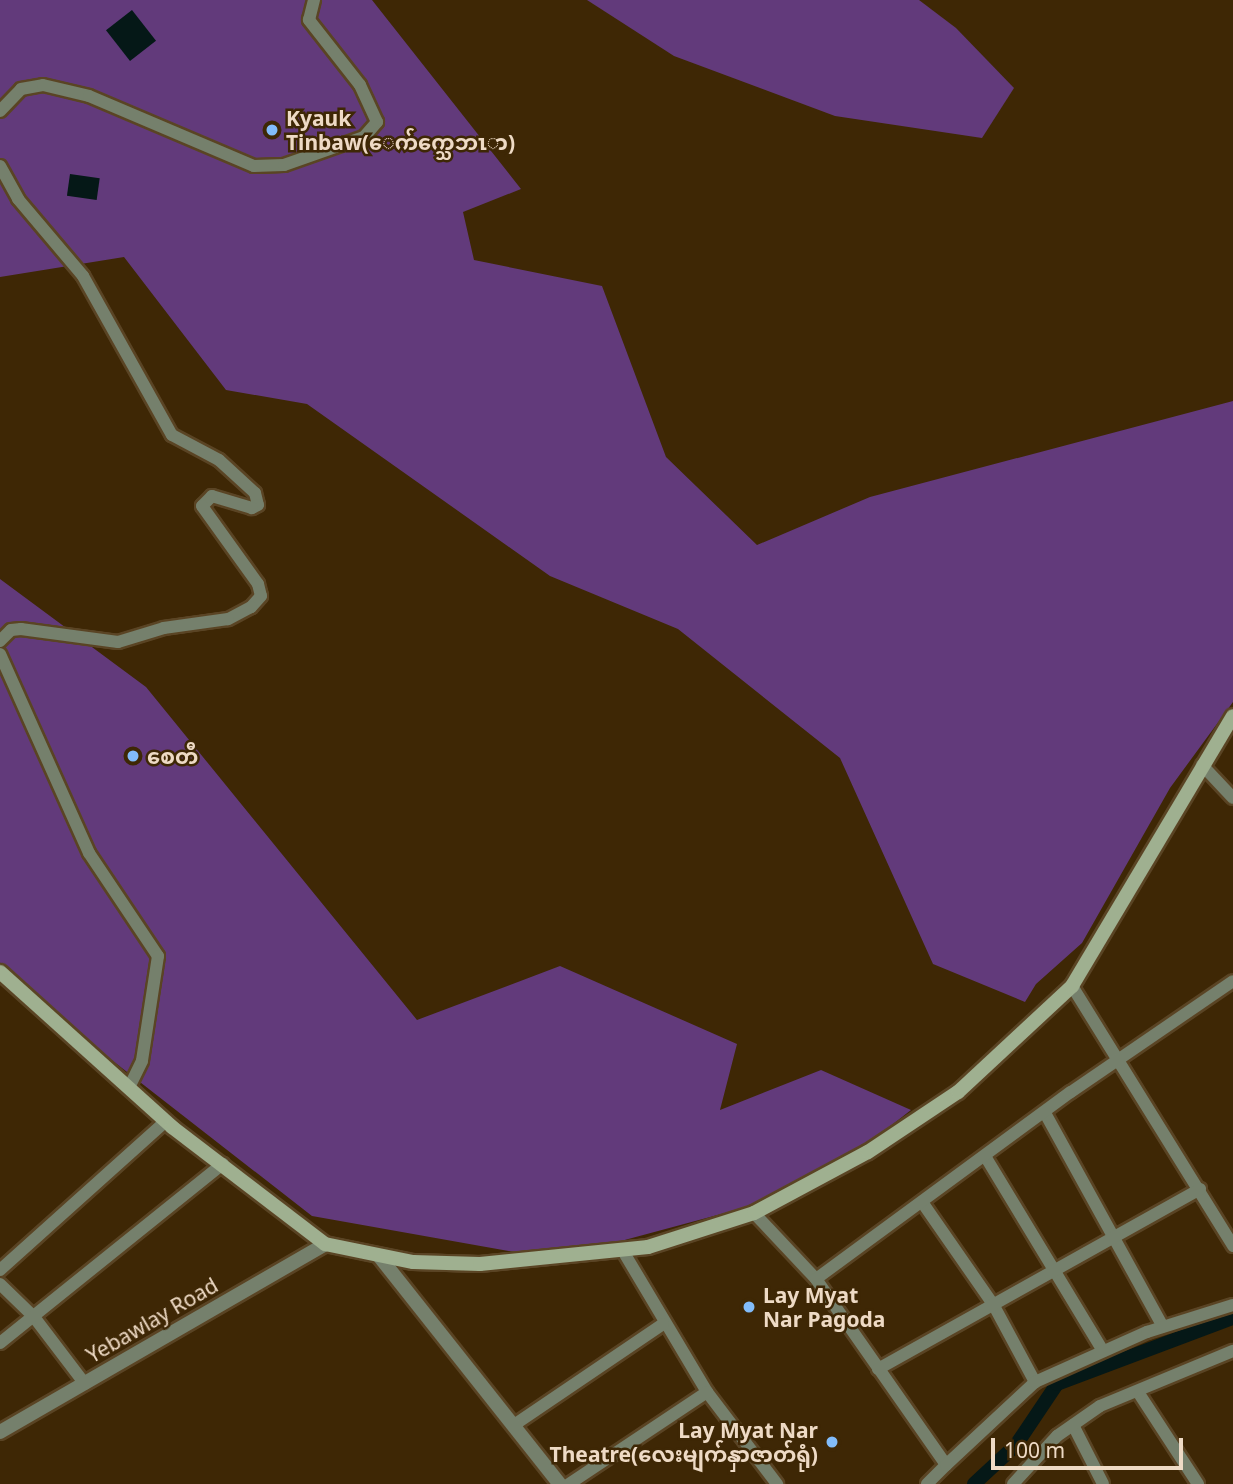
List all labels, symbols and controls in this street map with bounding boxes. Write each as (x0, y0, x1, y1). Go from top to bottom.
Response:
place label: Kyauk Tinbaw(ေက်က္သေဘၤာ) (286, 105, 515, 155)
marker: Kyauk Tinbaw(ေက်က္သေဘၤာ) (264, 122, 280, 138)
place label: စေတီ (147, 743, 198, 769)
marker: စေတီ (125, 748, 141, 764)
street label: Yebawlay Road (82, 1272, 222, 1368)
place label: Lay Myat Nar Pagoda (763, 1282, 885, 1332)
marker: Lay Myat Nar Pagoda (741, 1299, 757, 1315)
place label: Lay Myat Nar Theatre(လေးမျက်နှာဇာတ်ရုံ) (550, 1417, 818, 1467)
scale bar (995, 1424, 1188, 1468)
marker: Lay Myat Nar Theatre(လေးမျက်နှာဇာတ်ရုံ) (824, 1434, 840, 1450)
text: 100 m (1004, 1436, 1065, 1464)

